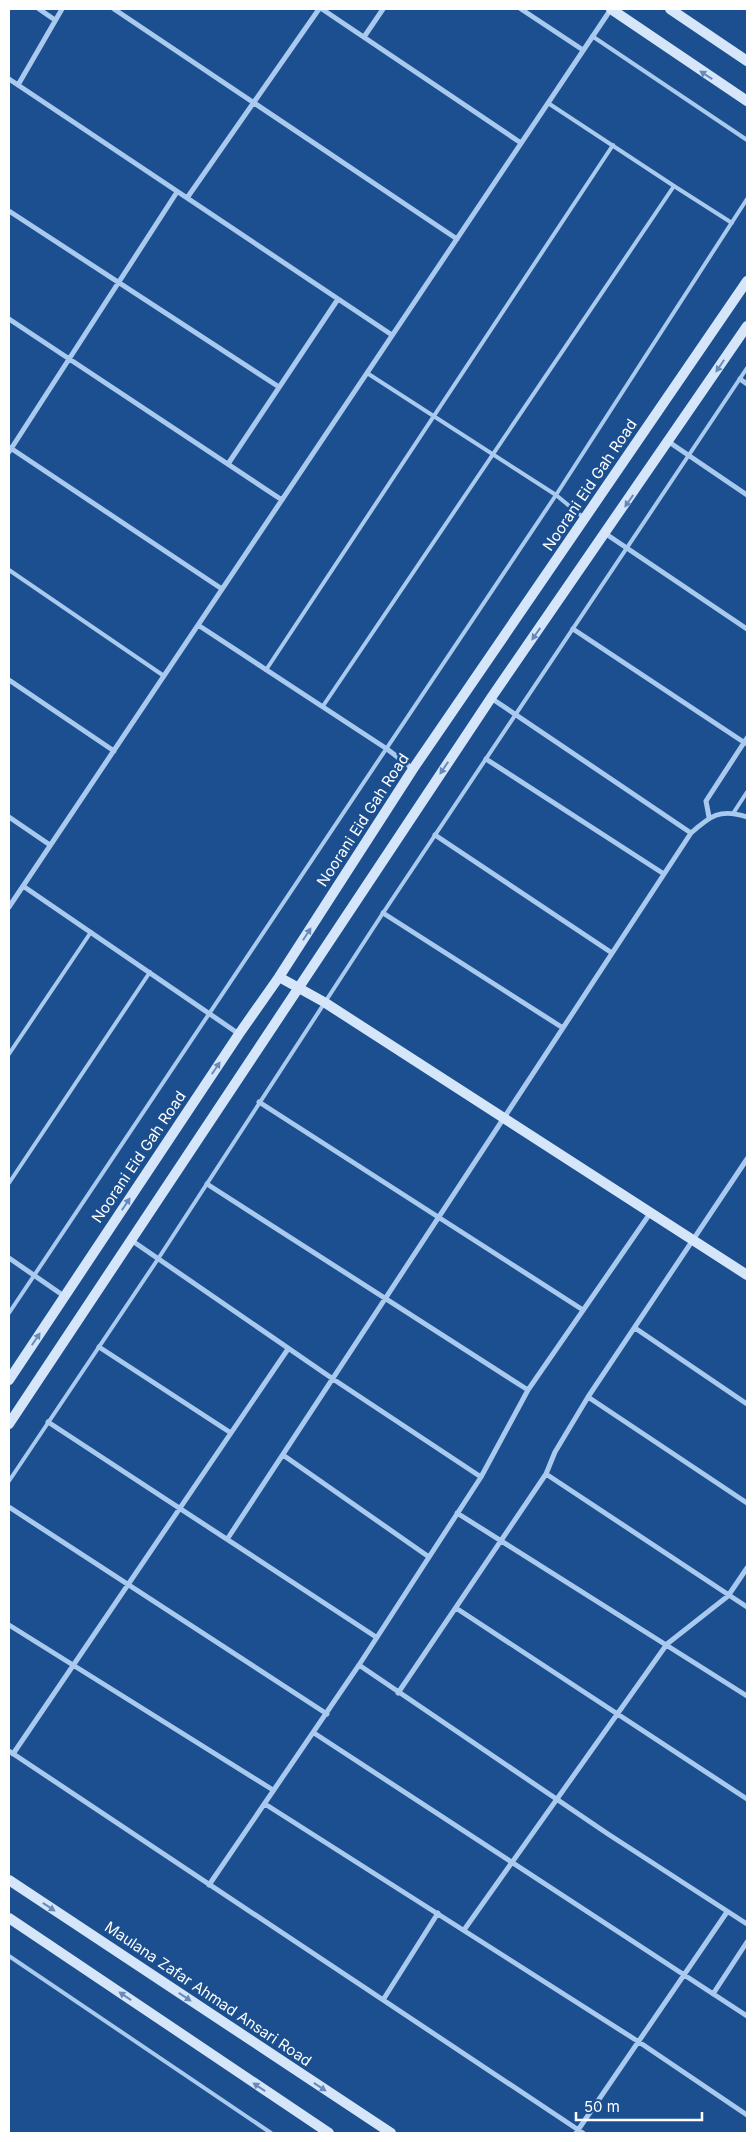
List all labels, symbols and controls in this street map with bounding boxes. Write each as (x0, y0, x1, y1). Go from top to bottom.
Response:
one-way arrow (700, 70, 713, 79)
one-way arrow (715, 360, 725, 373)
street label: Noorani Eid Gah Road (538, 415, 641, 554)
one-way arrow (624, 494, 634, 507)
one-way arrow (531, 627, 541, 641)
street label: Noorani Eid Gah Road (312, 750, 413, 890)
one-way arrow (440, 762, 449, 775)
one-way arrow (302, 927, 312, 941)
one-way arrow (211, 1062, 221, 1075)
street label: Noorani Eid Gah Road (87, 1087, 190, 1226)
one-way arrow (121, 1197, 131, 1210)
one-way arrow (31, 1332, 41, 1346)
one-way arrow (43, 1902, 56, 1912)
street label: Maulana Zafar Ahmad Ansari Road (101, 1917, 315, 2070)
one-way arrow (118, 1991, 131, 2001)
one-way arrow (178, 1992, 192, 2002)
one-way arrow (253, 2082, 266, 2091)
one-way arrow (314, 2082, 327, 2092)
scale bar (576, 2090, 702, 2122)
text: 50 m (584, 2097, 620, 2116)

